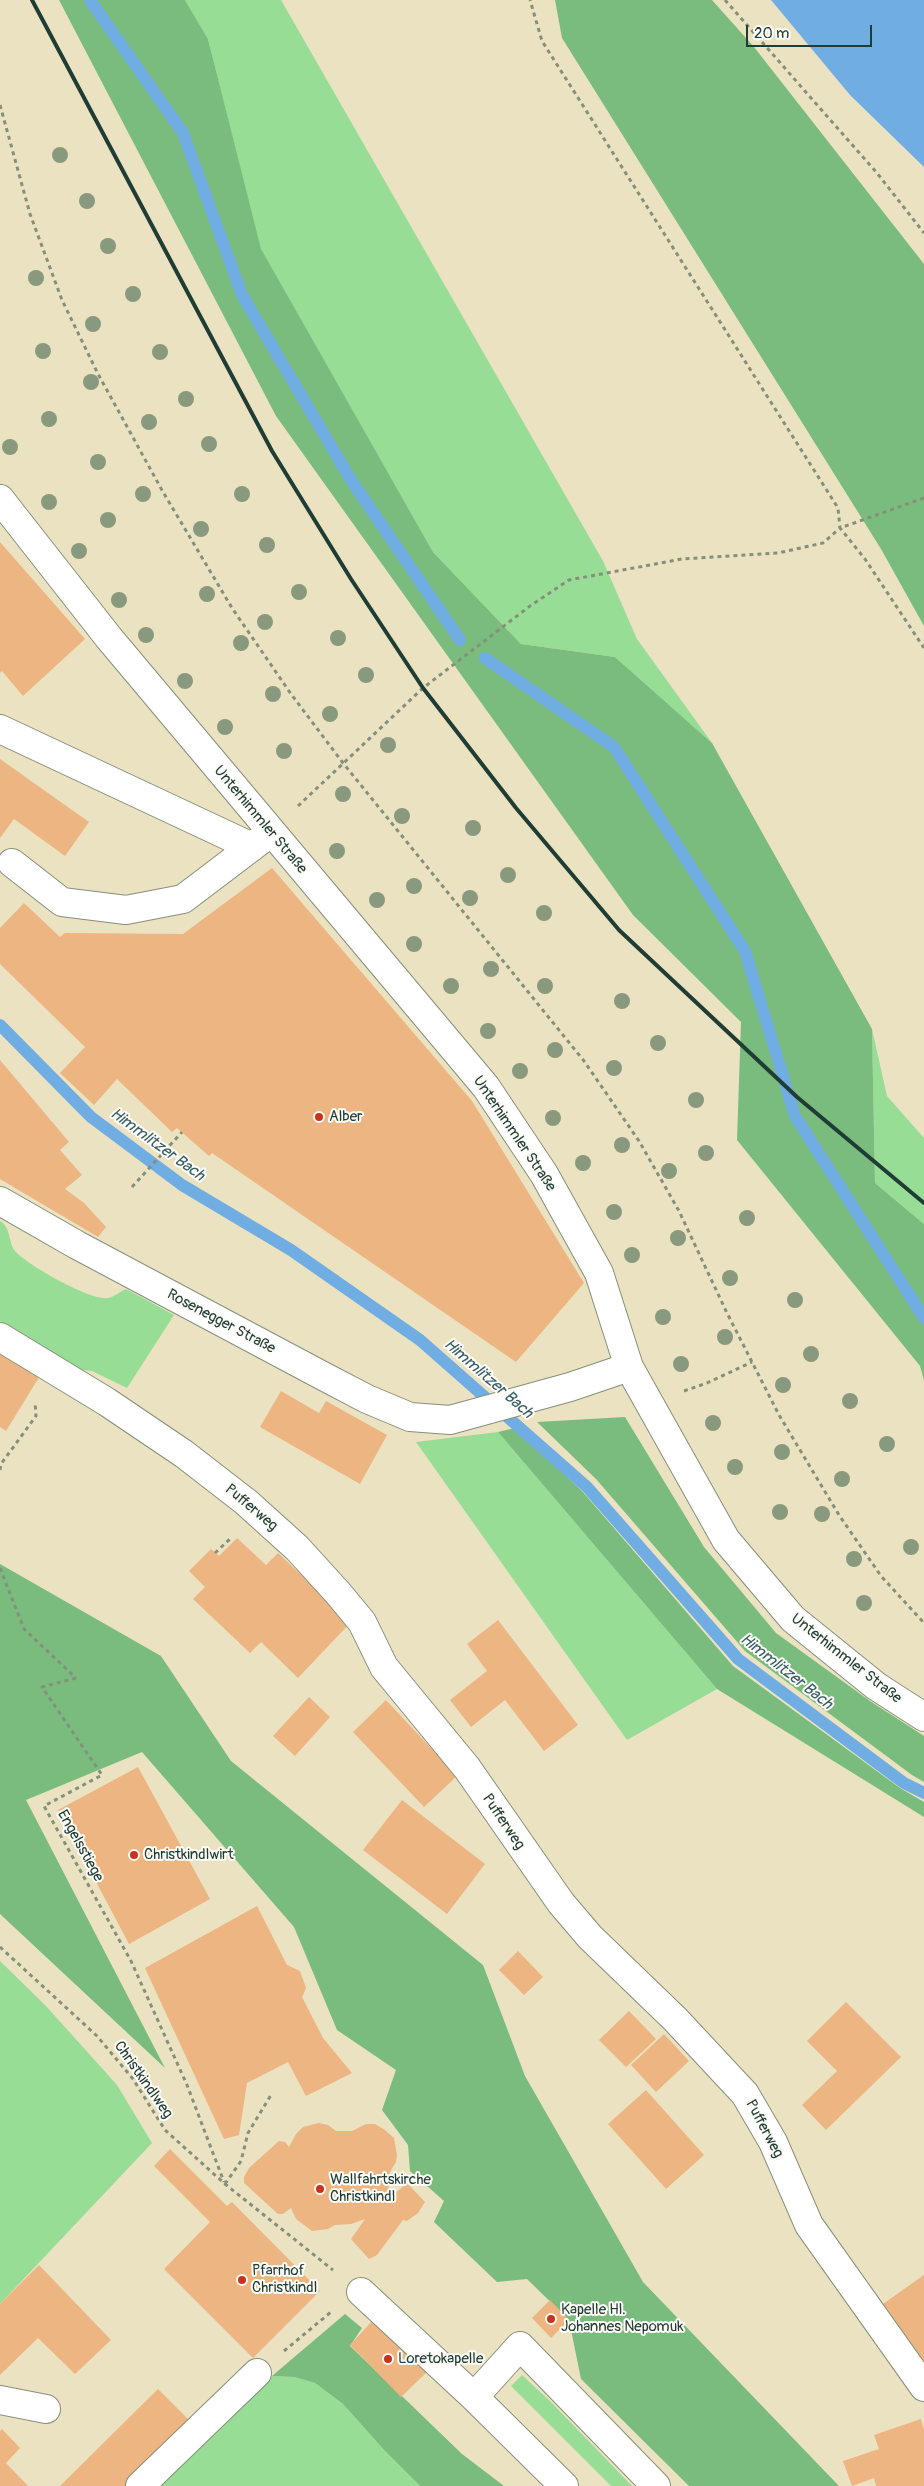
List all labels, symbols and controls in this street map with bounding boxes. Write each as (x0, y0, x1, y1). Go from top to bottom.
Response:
scale bar (749, 15, 875, 47)
text: 20 m (754, 24, 789, 43)
street label: Unterhimmler Straße (210, 762, 310, 878)
street label: Unterhimmler Straße (469, 1073, 559, 1195)
water label: Himmlitzer Bach (106, 1104, 208, 1186)
place label: Alber (329, 1108, 362, 1126)
marker: Alber (313, 1111, 325, 1123)
street label: Rosenegger Straße (164, 1286, 278, 1358)
water label: Himmlitzer Bach (440, 1335, 536, 1423)
street label: Pufferweg (221, 1481, 281, 1535)
street label: Unterhimmler Straße (787, 1610, 905, 1708)
water label: Himmlitzer Bach (736, 1630, 836, 1714)
street label: Pufferweg (478, 1791, 528, 1853)
street label: Engelsstiege (53, 1807, 107, 1885)
place label: Christkindlwirt (144, 1846, 233, 1864)
marker: Christkindlwirt (128, 1849, 140, 1861)
street label: Christkindlweg (110, 2038, 176, 2122)
street label: Pufferweg (741, 2097, 787, 2161)
place label: Wallfahrtskirche Christkindl (330, 2171, 431, 2206)
marker: Wallfahrtskirche Christkindl (314, 2183, 326, 2195)
place label: Pfarrhof Christkindl (252, 2262, 317, 2297)
marker: Pfarrhof Christkindl (236, 2274, 248, 2286)
place label: Kapelle Hl. Johannes Nepomuk (561, 2301, 683, 2336)
marker: Kapelle Hl. Johannes Nepomuk (545, 2313, 557, 2325)
place label: Loretokapelle (398, 2350, 483, 2368)
marker: Loretokapelle (382, 2353, 394, 2365)

